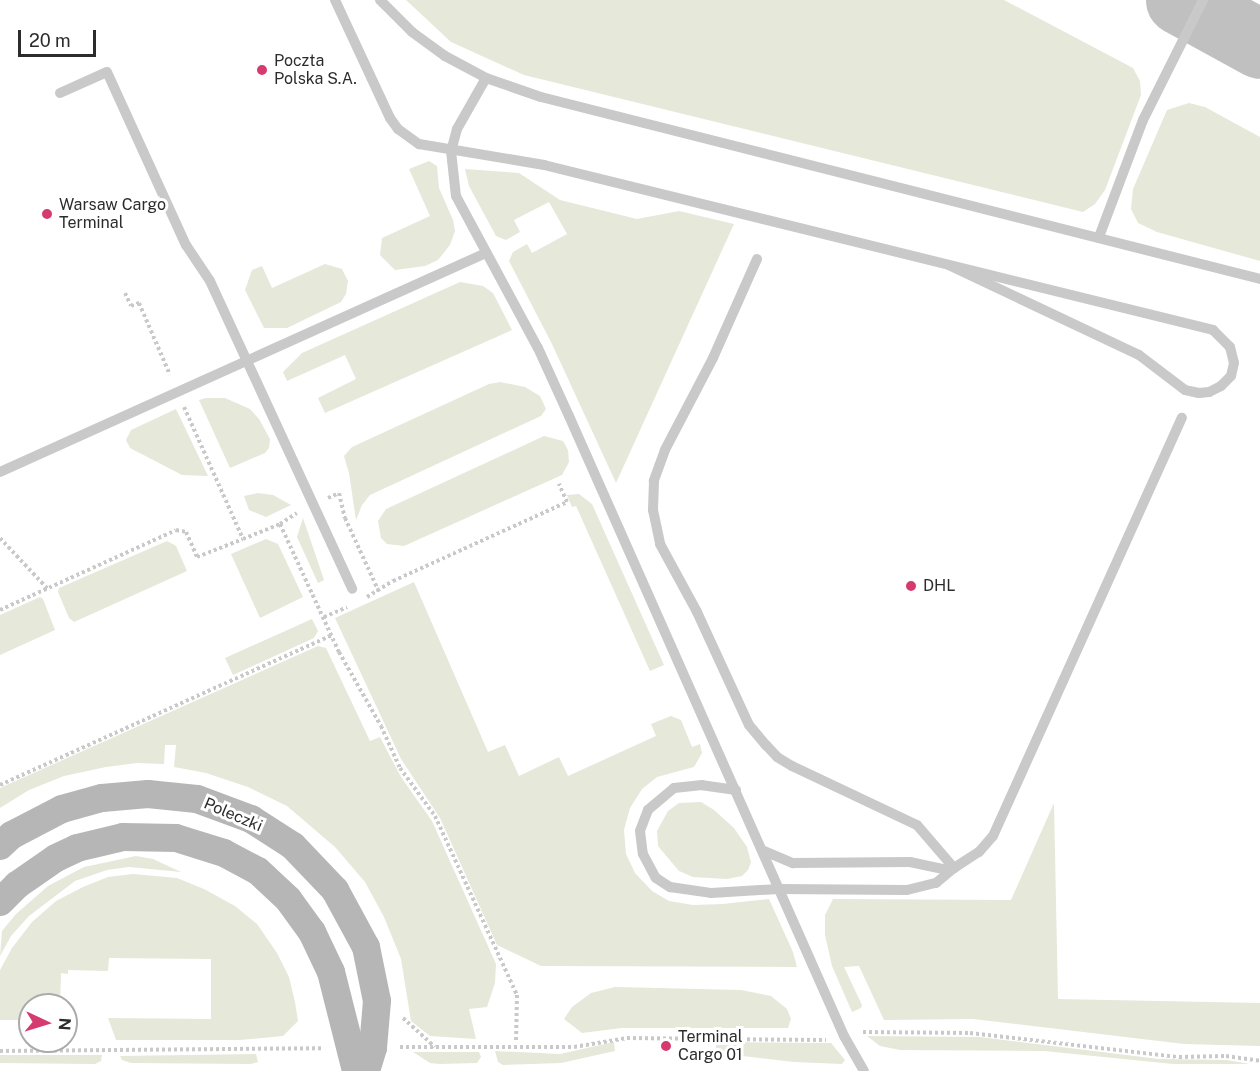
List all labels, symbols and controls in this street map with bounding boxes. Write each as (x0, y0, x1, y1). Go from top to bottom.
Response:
scale bar (21, 18, 99, 56)
text: 20 m (29, 30, 71, 51)
place label: Poczta Polska S.A. (274, 51, 357, 89)
marker: Poczta Polska S.A. (255, 63, 269, 77)
place label: Warsaw Cargo Terminal (59, 195, 166, 233)
marker: Warsaw Cargo Terminal (40, 207, 54, 221)
place label: DHL (923, 576, 956, 596)
marker: DHL (904, 579, 918, 593)
street label: Poleczki (201, 794, 265, 836)
north arrow (18, 993, 78, 1053)
text: N (55, 1017, 74, 1031)
place label: Terminal Cargo 01 (678, 1027, 743, 1065)
marker: Terminal Cargo 01 (659, 1039, 673, 1053)

